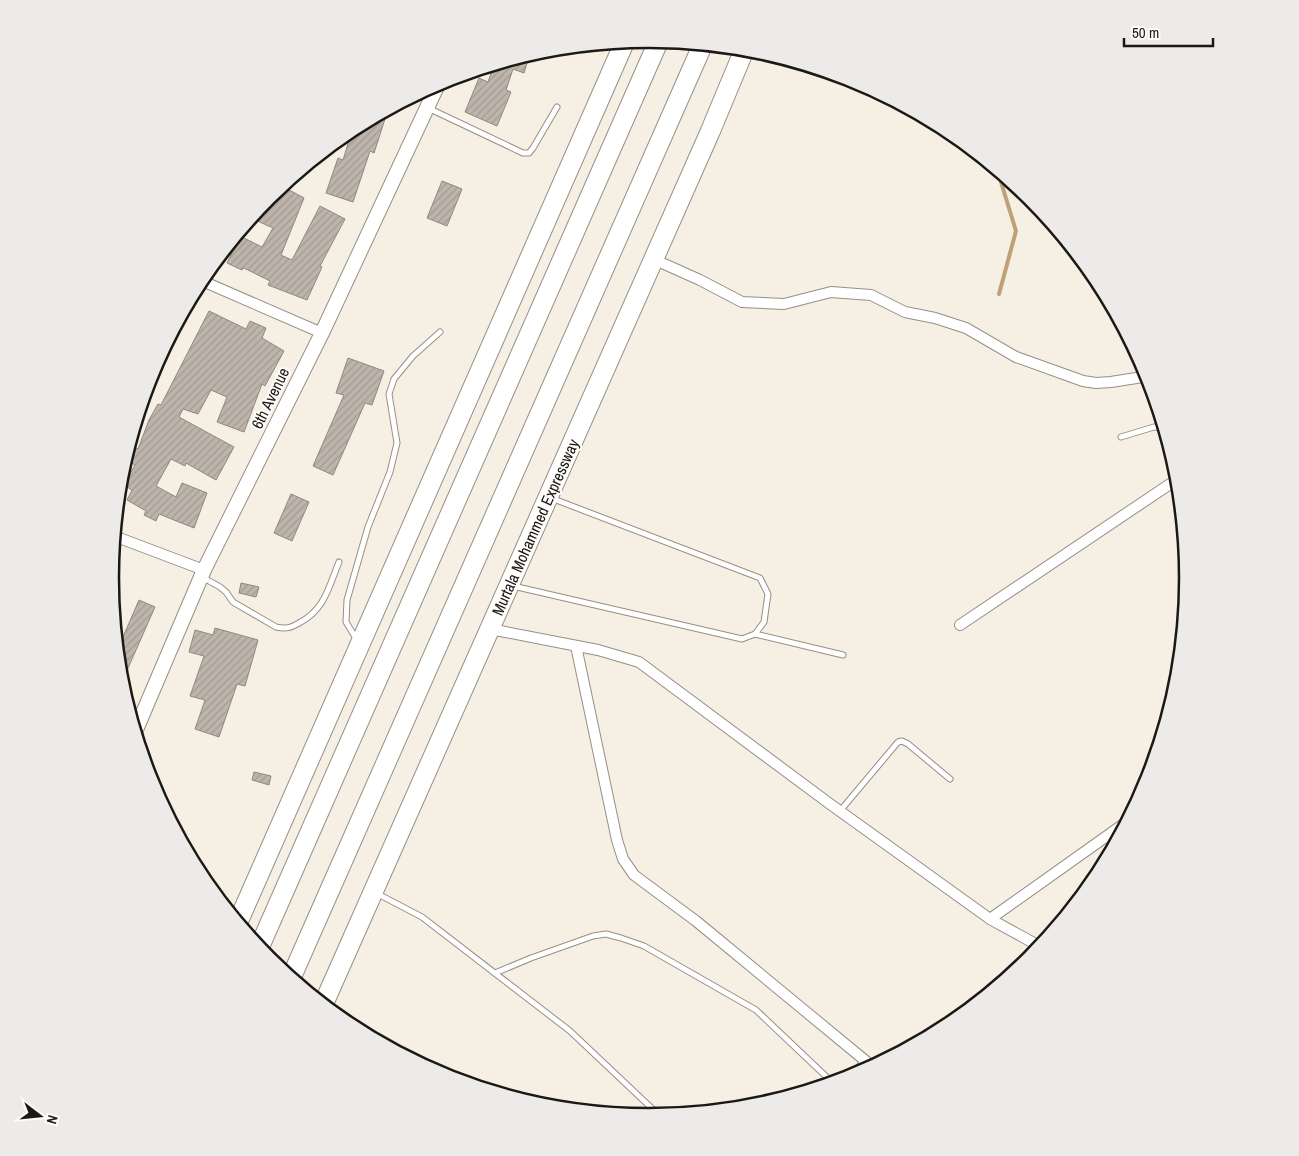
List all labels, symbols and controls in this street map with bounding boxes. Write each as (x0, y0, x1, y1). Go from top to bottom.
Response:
scale bar (1124, 15, 1213, 47)
text: 50 m (1132, 22, 1159, 43)
street label: 6th Avenue (246, 364, 294, 432)
street label: Murtala Mohammed Expressway (486, 435, 584, 619)
north arrow (15, 1091, 65, 1141)
text: N (43, 1113, 62, 1126)

